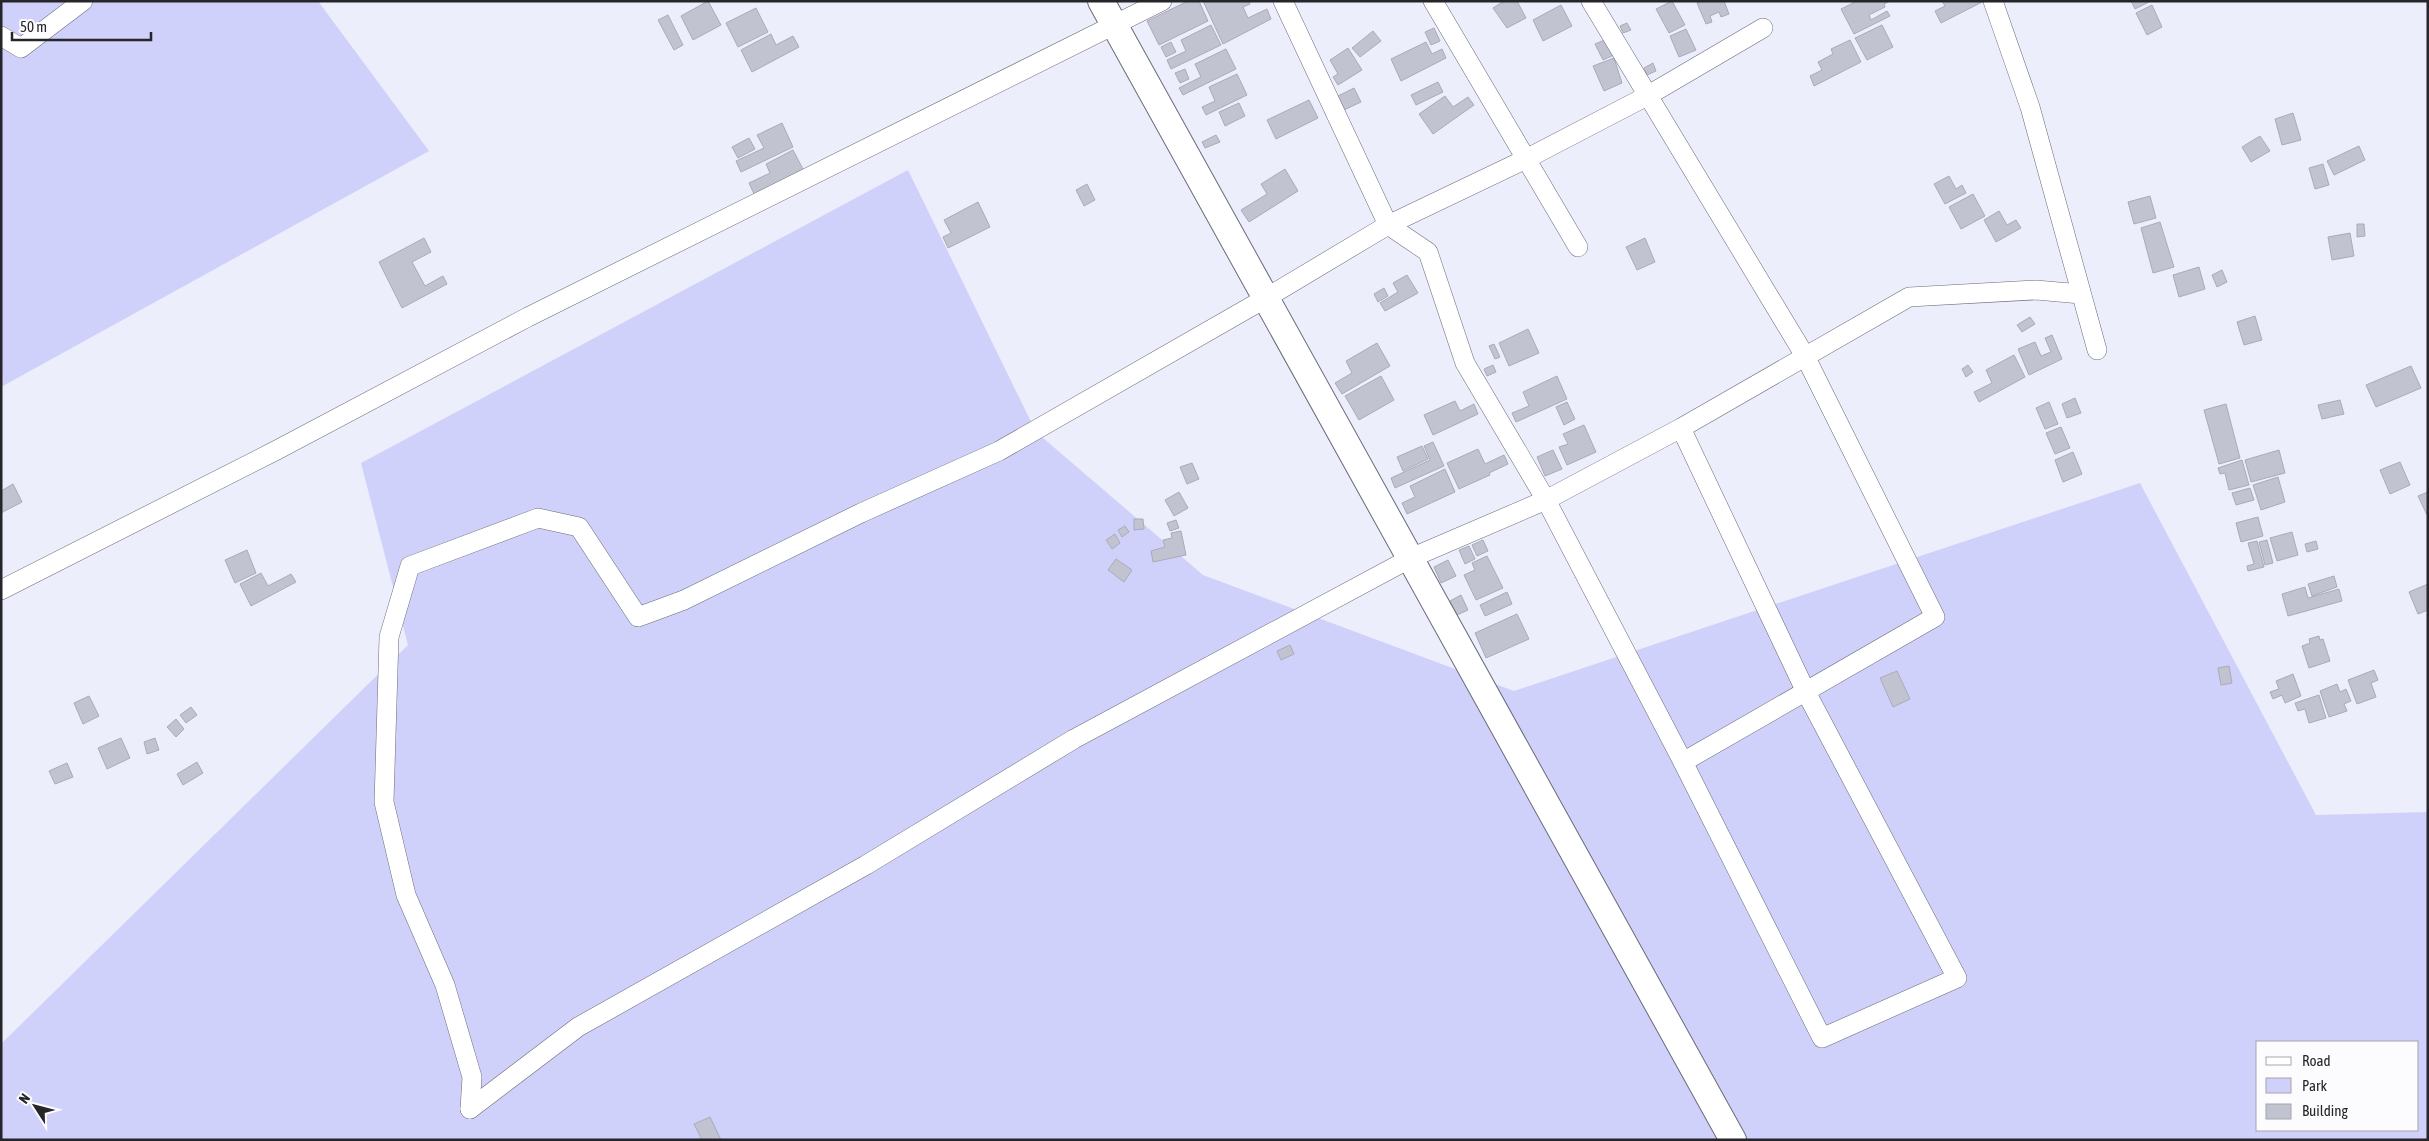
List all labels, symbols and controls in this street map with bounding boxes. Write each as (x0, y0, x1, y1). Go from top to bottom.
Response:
scale bar (12, 10, 151, 42)
text: 50 m (20, 18, 47, 35)
legend (2256, 1041, 2419, 1131)
text: Road (2302, 1052, 2331, 1069)
text: Park (2302, 1077, 2327, 1094)
north arrow (10, 1081, 60, 1131)
text: N (16, 1090, 33, 1106)
text: Building (2302, 1102, 2348, 1119)

